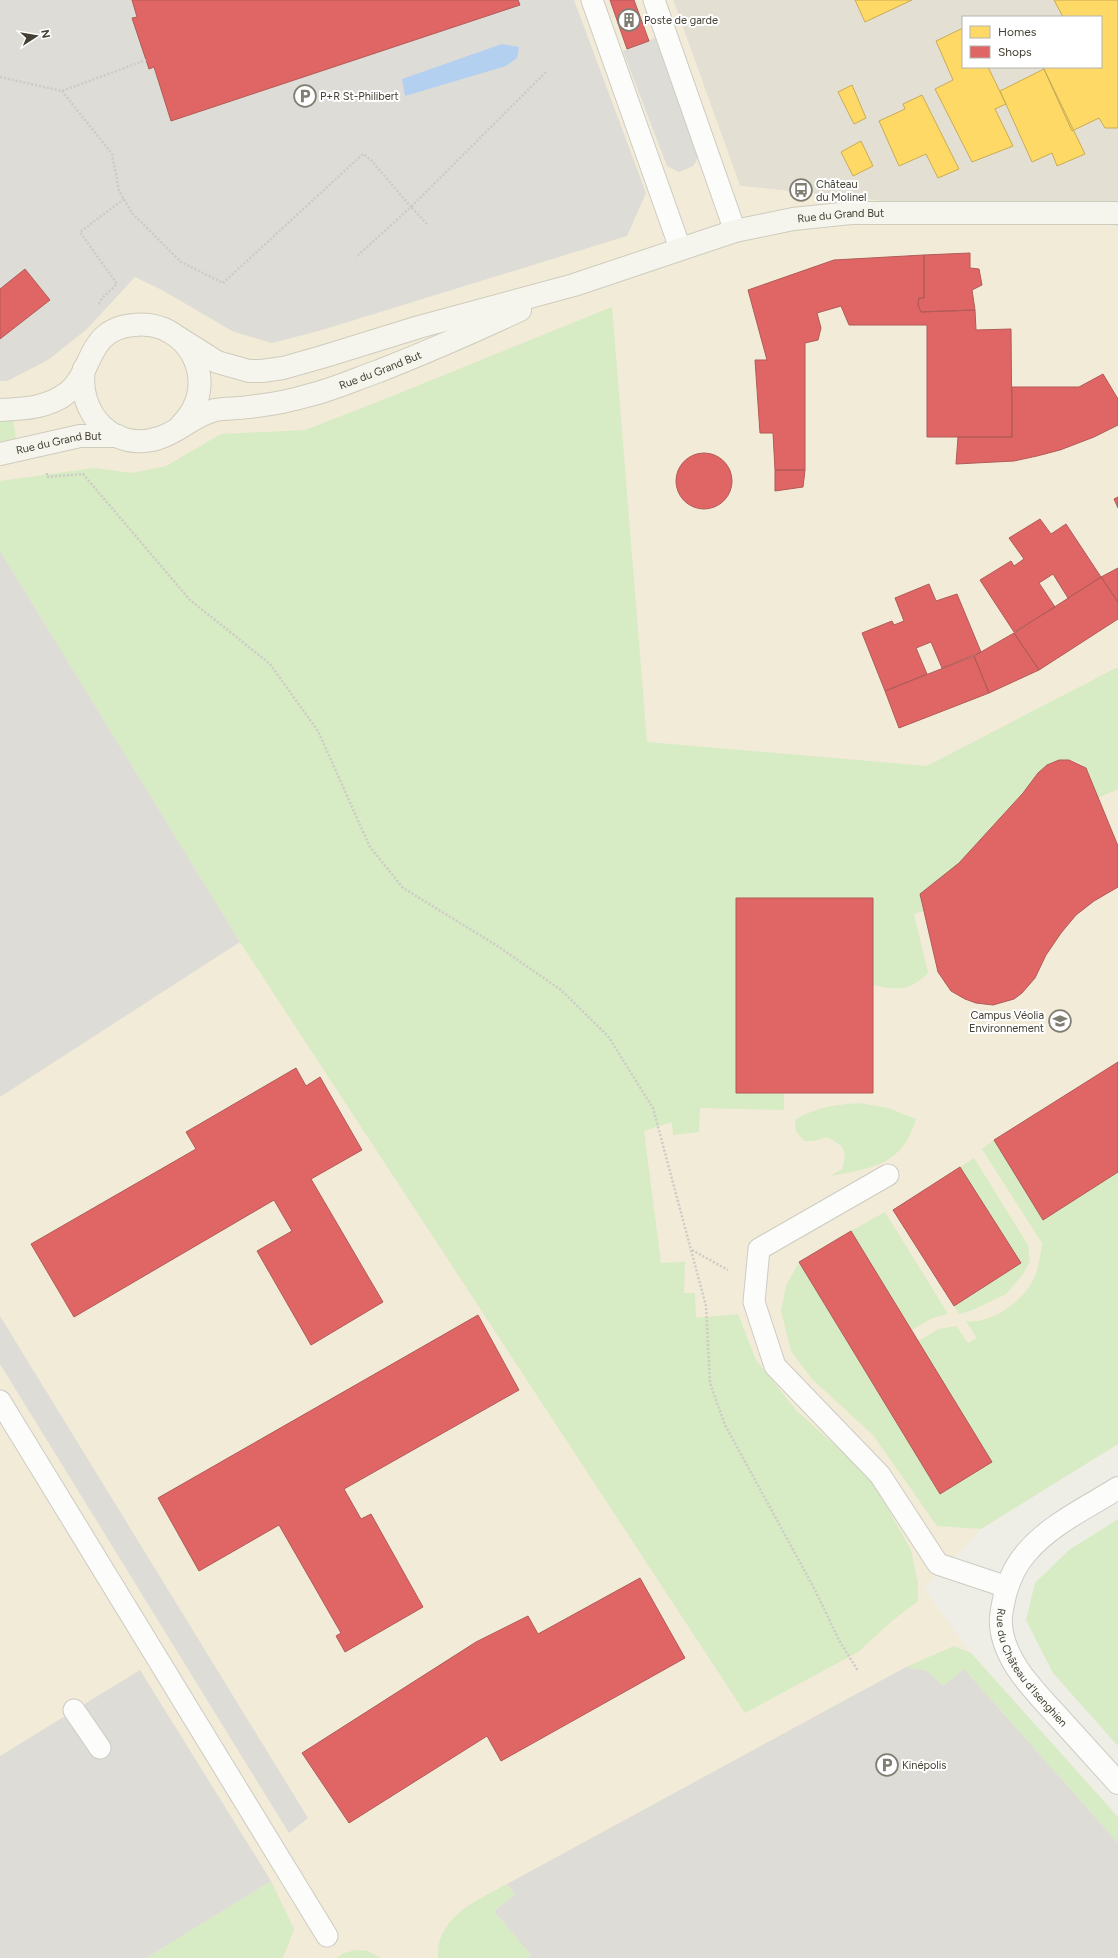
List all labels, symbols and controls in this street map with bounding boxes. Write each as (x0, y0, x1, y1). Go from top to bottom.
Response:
building icon: Poste de garde (616, 7, 642, 33)
place label: Poste de garde (644, 14, 718, 27)
north arrow (16, 16, 56, 56)
legend (962, 16, 1102, 68)
text: Homes (998, 25, 1037, 39)
text: N (38, 29, 53, 40)
text: Shops (998, 45, 1032, 59)
parking icon: P+R St-Philibert (292, 83, 318, 109)
place label: P+R St-Philibert (320, 90, 399, 103)
bus stop icon: Château du Molinel (788, 177, 814, 203)
place label: Château du Molinel (816, 178, 867, 204)
street label: Rue du Grand But (797, 207, 884, 226)
street label: Rue du Grand But (337, 348, 423, 392)
street label: Rue du Grand But (15, 430, 102, 457)
school or university icon: Campus Véolia Environnement (1047, 1008, 1073, 1034)
place label: Campus Véolia Environnement (969, 1009, 1044, 1035)
street label: Rue du Château d'Isenghien (994, 1607, 1070, 1730)
parking icon: Kinépolis (874, 1752, 900, 1778)
place label: Kinépolis (902, 1759, 946, 1772)

